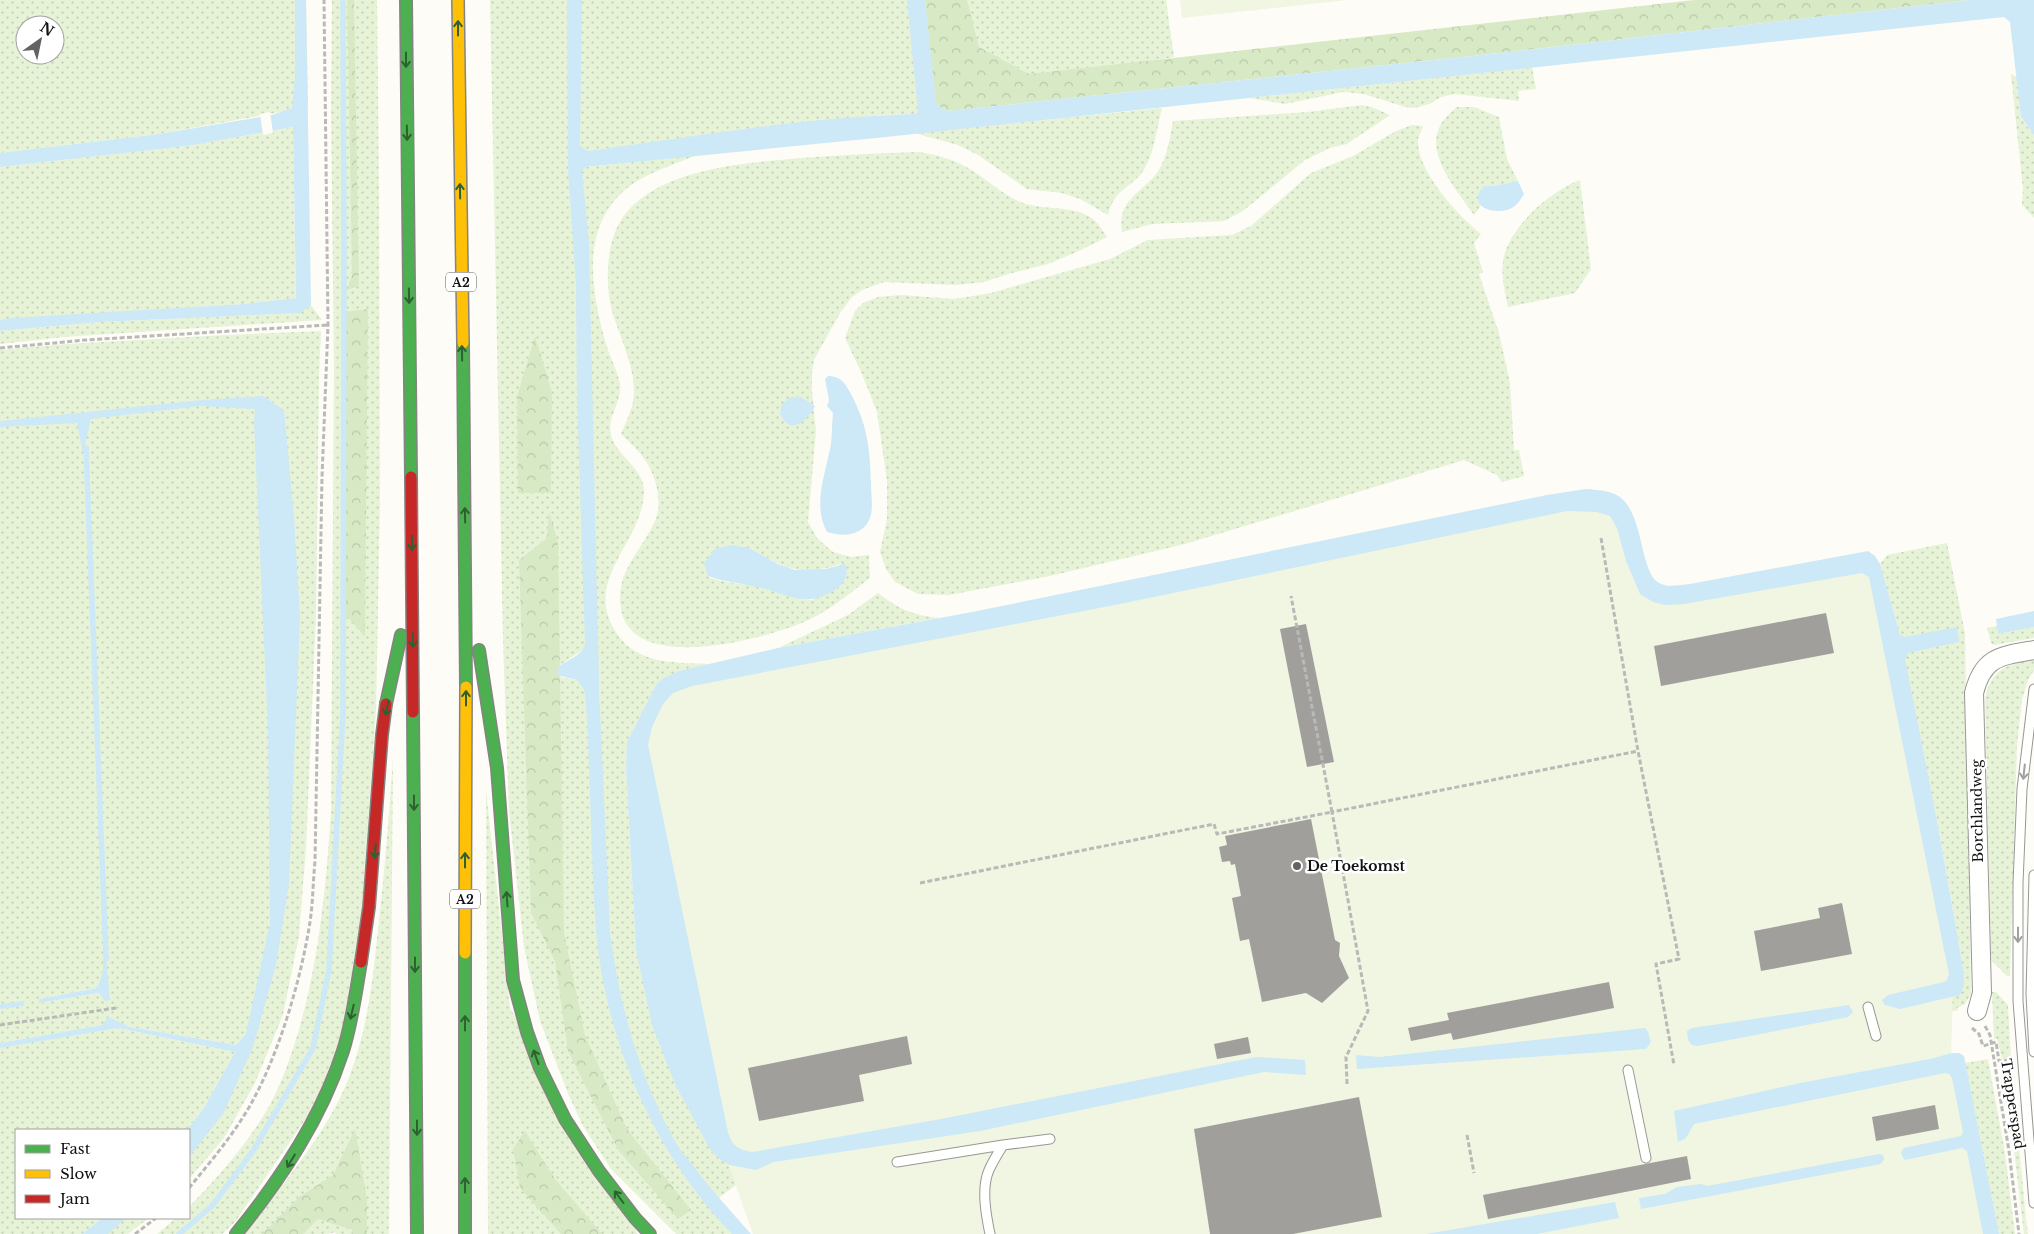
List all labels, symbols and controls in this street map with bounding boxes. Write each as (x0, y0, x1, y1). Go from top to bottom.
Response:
north arrow (15, 15, 65, 65)
text: N (37, 18, 58, 40)
one-way arrow (453, 20, 463, 36)
one-way arrow (401, 52, 411, 68)
one-way arrow (402, 125, 412, 141)
one-way arrow (455, 183, 465, 199)
road number: A2 (446, 272, 476, 292)
one-way arrow (404, 288, 414, 304)
one-way arrow (458, 345, 467, 361)
one-way arrow (460, 508, 470, 524)
one-way arrow (407, 534, 417, 550)
one-way arrow (408, 632, 418, 648)
one-way arrow (461, 690, 471, 706)
one-way arrow (382, 700, 391, 716)
street label: Borchlandweg (1967, 759, 1987, 863)
one-way arrow (2019, 764, 2029, 780)
one-way arrow (409, 794, 419, 811)
one-way arrow (370, 843, 379, 859)
one-way arrow (460, 853, 470, 869)
place label: De Toekomst (1307, 857, 1405, 875)
marker: De Toekomst (1291, 860, 1303, 872)
road number: A2 (450, 890, 480, 909)
one-way arrow (502, 891, 511, 907)
one-way arrow (2013, 926, 2023, 942)
one-way arrow (410, 957, 420, 973)
one-way arrow (347, 1003, 356, 1019)
one-way arrow (460, 1015, 470, 1032)
one-way arrow (531, 1050, 540, 1065)
street label: Trapperspad (1997, 1057, 2029, 1151)
one-way arrow (412, 1120, 422, 1136)
legend (15, 1129, 190, 1219)
text: Fast (60, 1139, 91, 1158)
one-way arrow (285, 1154, 295, 1168)
text: Slow (60, 1164, 97, 1183)
one-way arrow (460, 1178, 470, 1194)
text: Jam (58, 1189, 90, 1208)
one-way arrow (613, 1191, 624, 1204)

